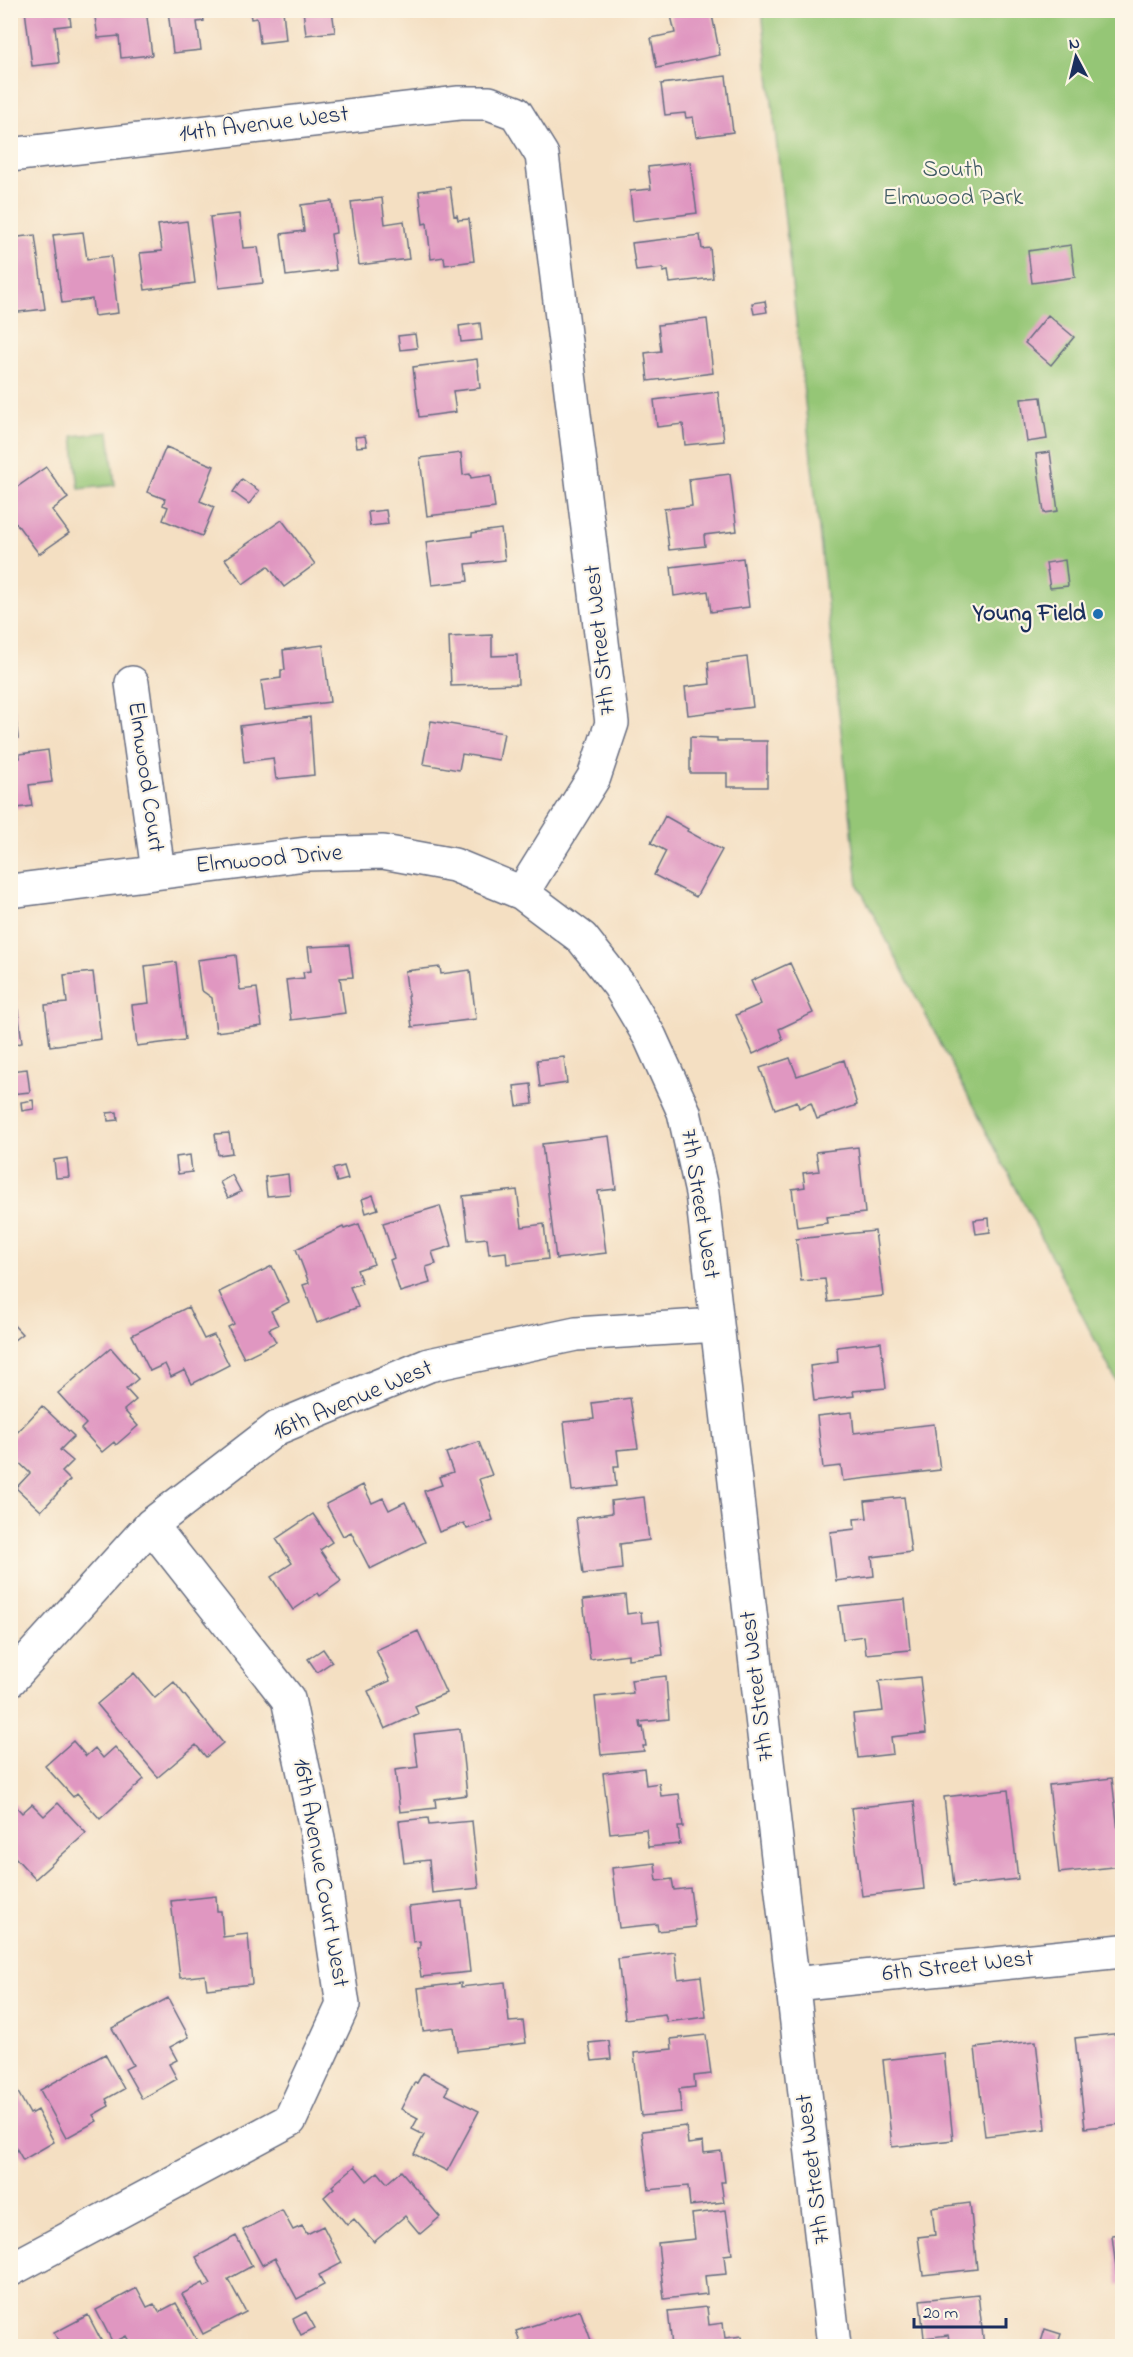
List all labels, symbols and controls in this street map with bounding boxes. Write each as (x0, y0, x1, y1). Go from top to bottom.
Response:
north arrow (1046, 27, 1106, 87)
text: N (1068, 32, 1081, 57)
street label: 14th Avenue West (177, 97, 351, 153)
park label: South Elmwood Park (883, 153, 1024, 216)
street label: 7th Street West (576, 563, 626, 717)
place label: Young Field (972, 597, 1087, 633)
marker: Young Field (1091, 607, 1105, 621)
street label: Elmwood Court (117, 699, 173, 855)
street label: Elmwood Drive (194, 836, 344, 884)
street label: 7th Street West (670, 1126, 728, 1282)
street label: 16th Avenue West (267, 1351, 439, 1451)
street label: 7th Street West (731, 1609, 785, 1763)
street label: 16th Avenue Court West (283, 1756, 357, 1990)
street label: 6th Street West (881, 1942, 1035, 1992)
street label: 7th Street West (787, 2092, 841, 2246)
scale bar (914, 2291, 1006, 2329)
text: 20 m (923, 2301, 958, 2327)

